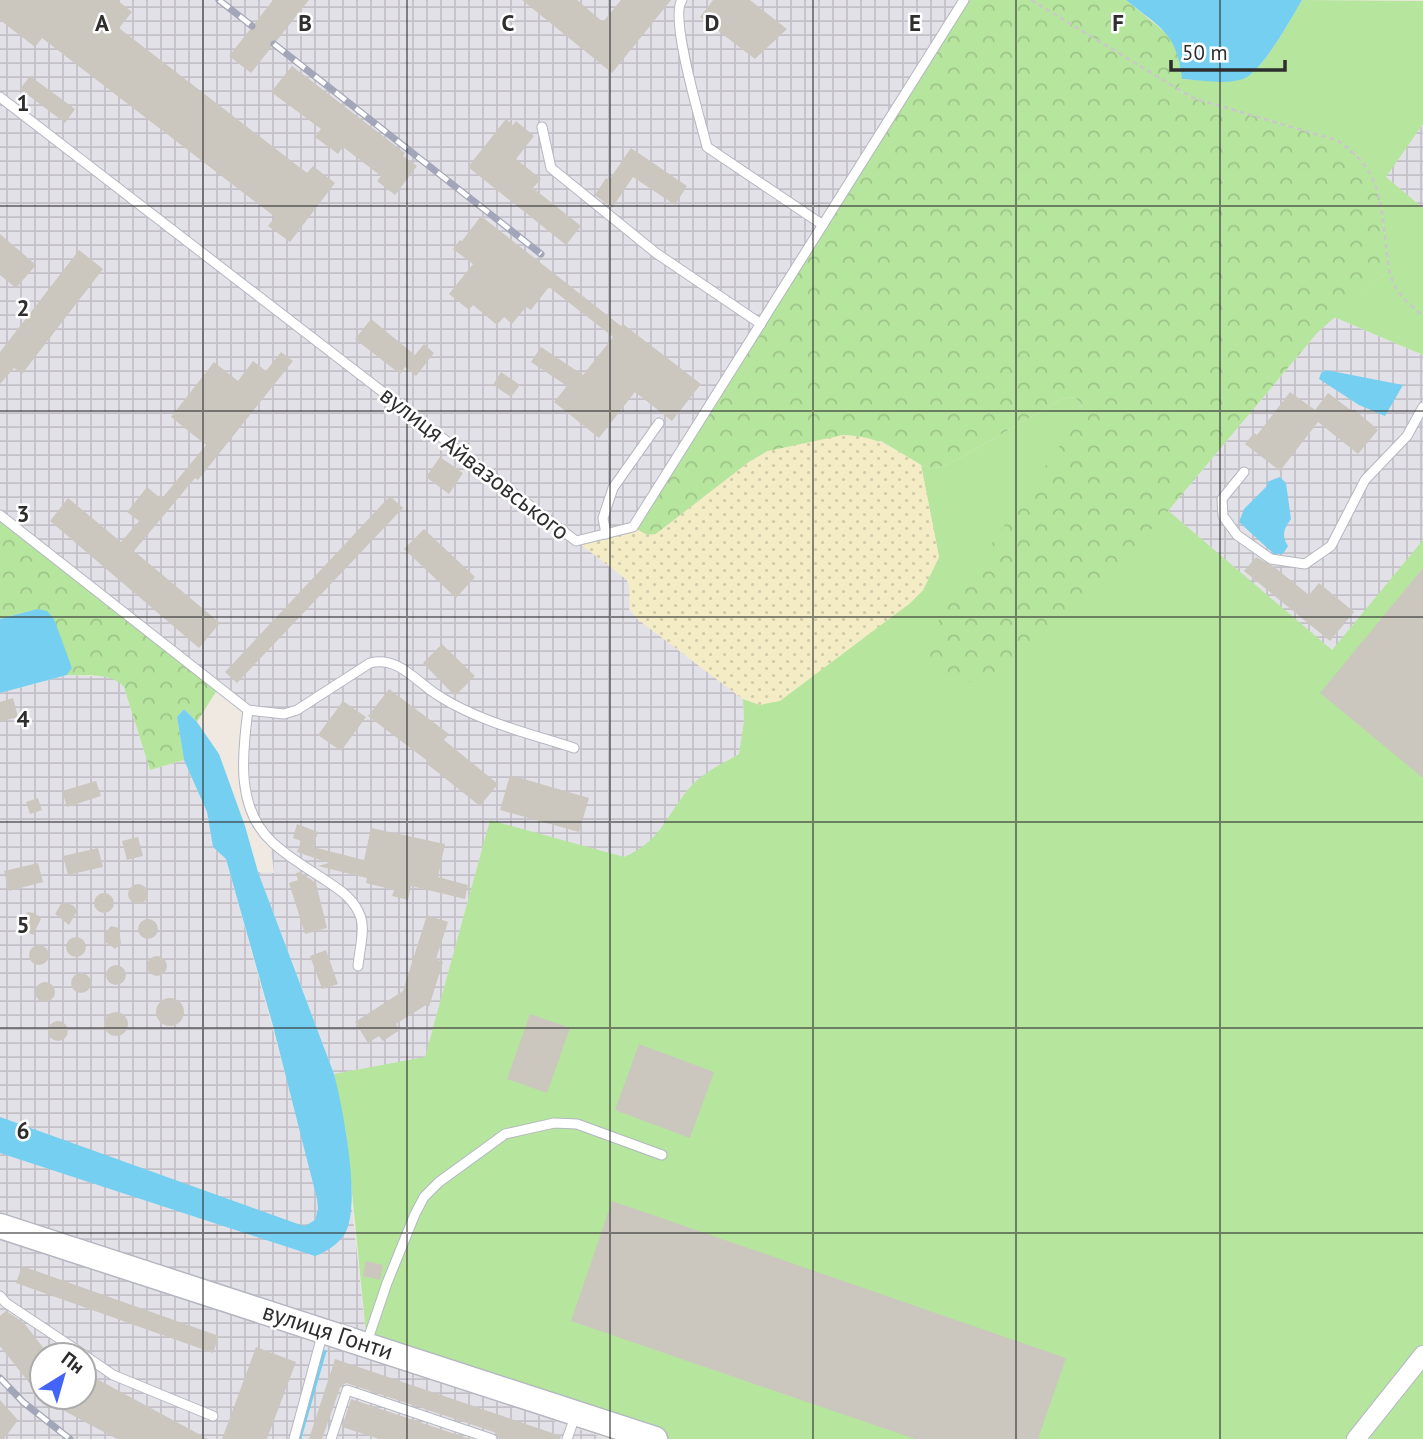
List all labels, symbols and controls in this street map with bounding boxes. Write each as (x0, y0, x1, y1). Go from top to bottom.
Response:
text: A (95, 8, 109, 37)
text: B (298, 8, 312, 37)
text: C (502, 8, 515, 37)
text: D (705, 8, 719, 37)
text: E (909, 8, 921, 37)
text: F (1112, 8, 1124, 37)
scale bar (1171, 28, 1285, 72)
text: 50 m (1182, 39, 1228, 66)
text: 1 (16, 88, 30, 117)
text: 2 (16, 293, 30, 322)
street label: вулиця Айвазовського (374, 379, 576, 547)
text: 3 (16, 499, 30, 528)
text: 4 (16, 704, 30, 733)
text: 5 (16, 910, 30, 939)
text: 6 (16, 1116, 30, 1145)
street label: вулиця Гонти (259, 1295, 397, 1367)
north arrow (28, 1341, 98, 1411)
text: Пн (57, 1346, 89, 1379)

